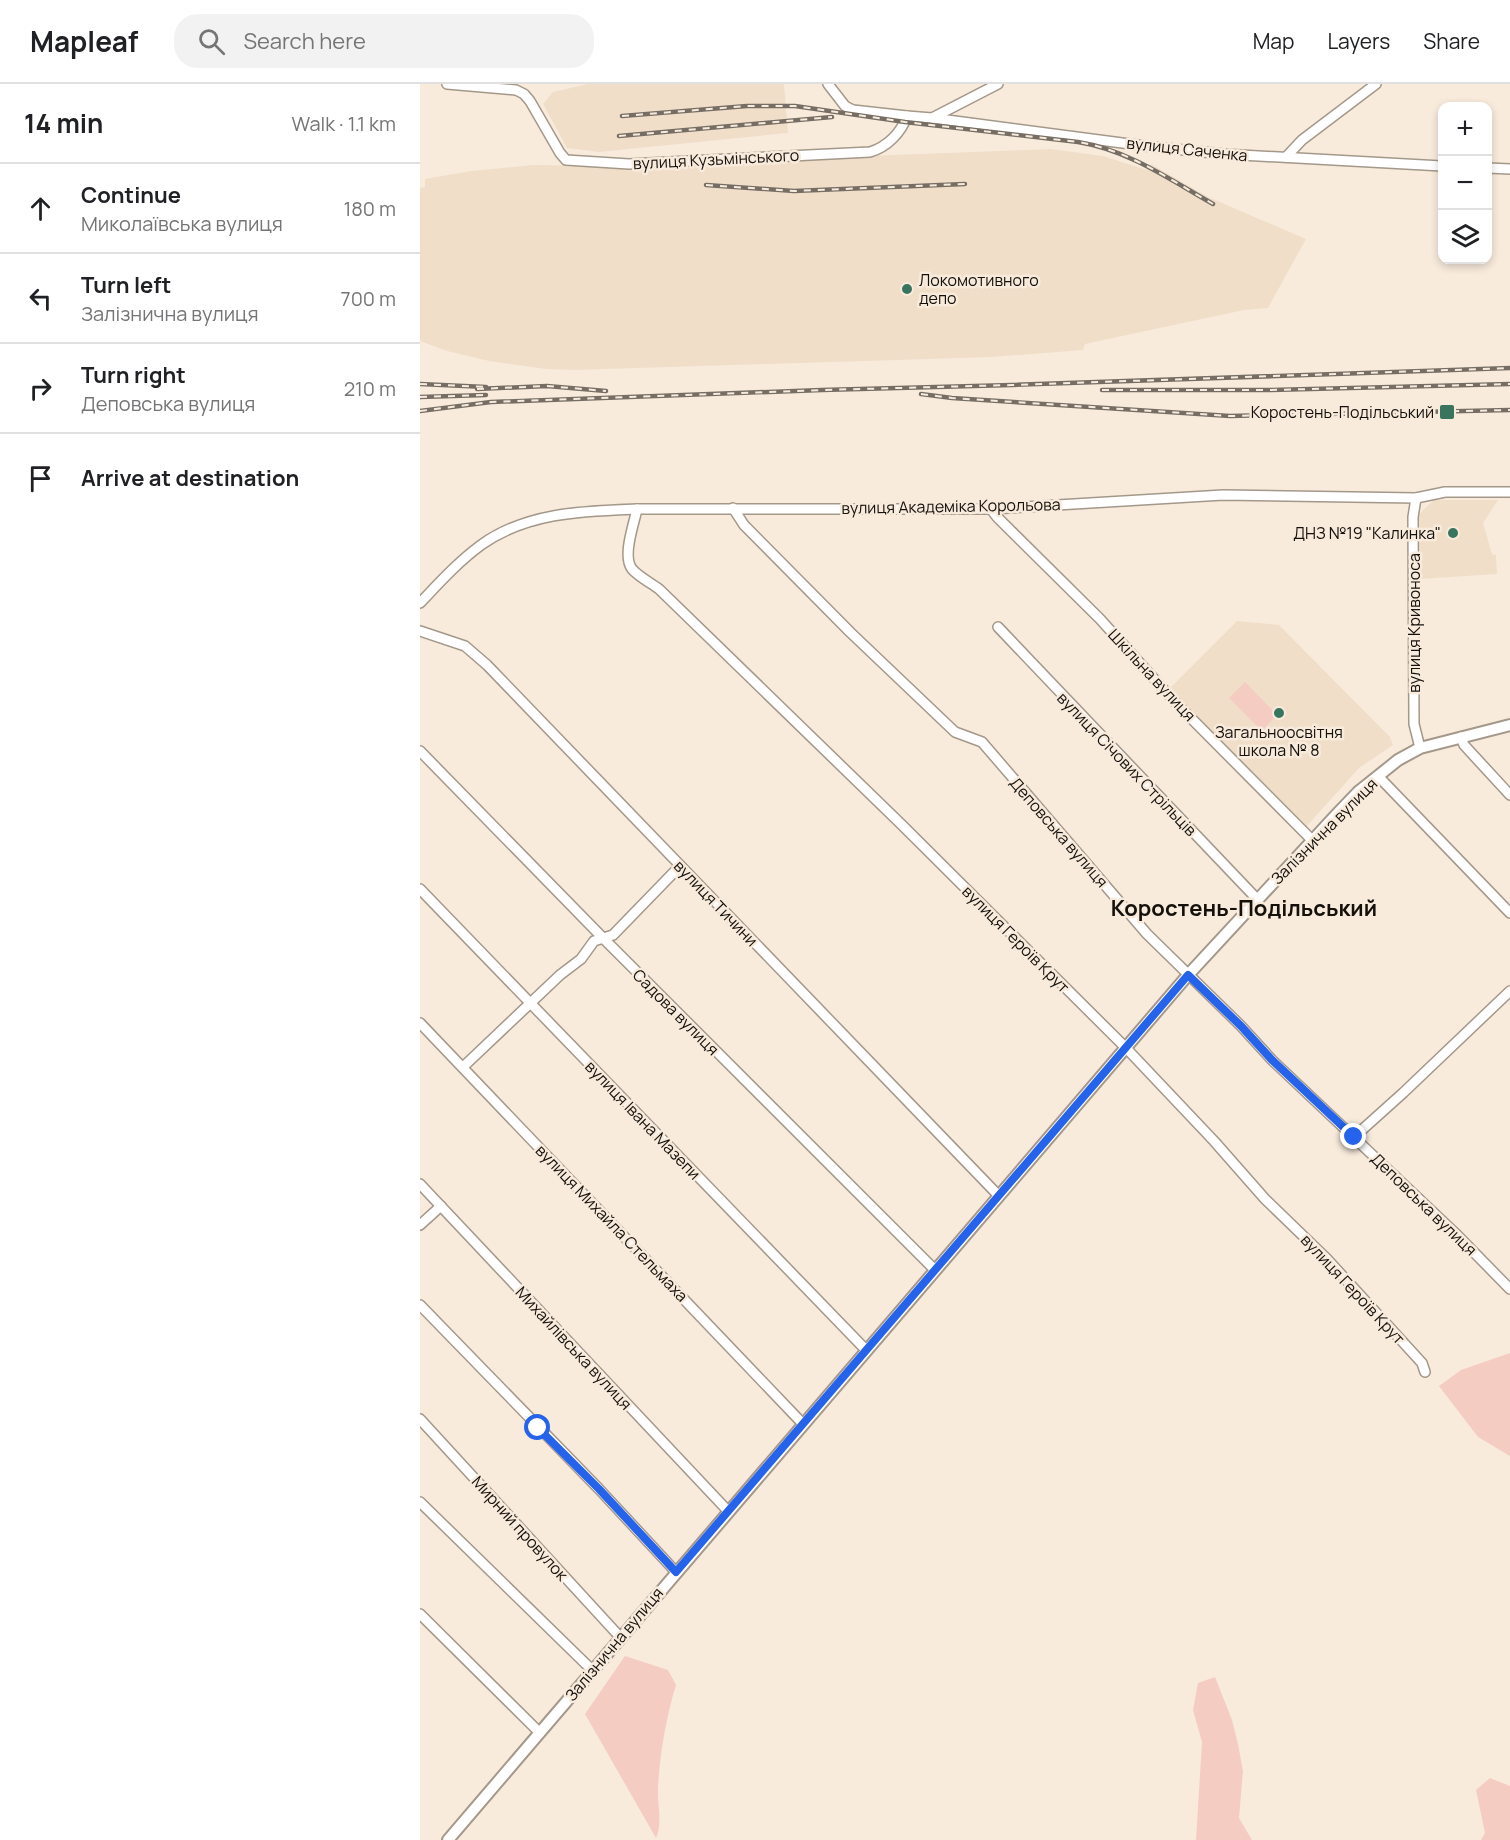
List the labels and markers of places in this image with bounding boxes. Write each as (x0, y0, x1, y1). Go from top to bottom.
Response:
place label: Локомотивного депо (919, 269, 1039, 309)
marker: Локомотивного депо (900, 282, 914, 296)
place label: Коростень-Подільський (1251, 401, 1434, 423)
marker: Коростень-Подільський (1438, 403, 1456, 421)
place label: ДНЗ №19 "Калинка" (1293, 522, 1441, 544)
marker: ДНЗ №19 "Калинка" (1446, 526, 1460, 540)
marker: Загальноосвітня школа № 8 (1272, 706, 1286, 720)
place label: Загальноосвітня школа № 8 (1215, 721, 1343, 761)

